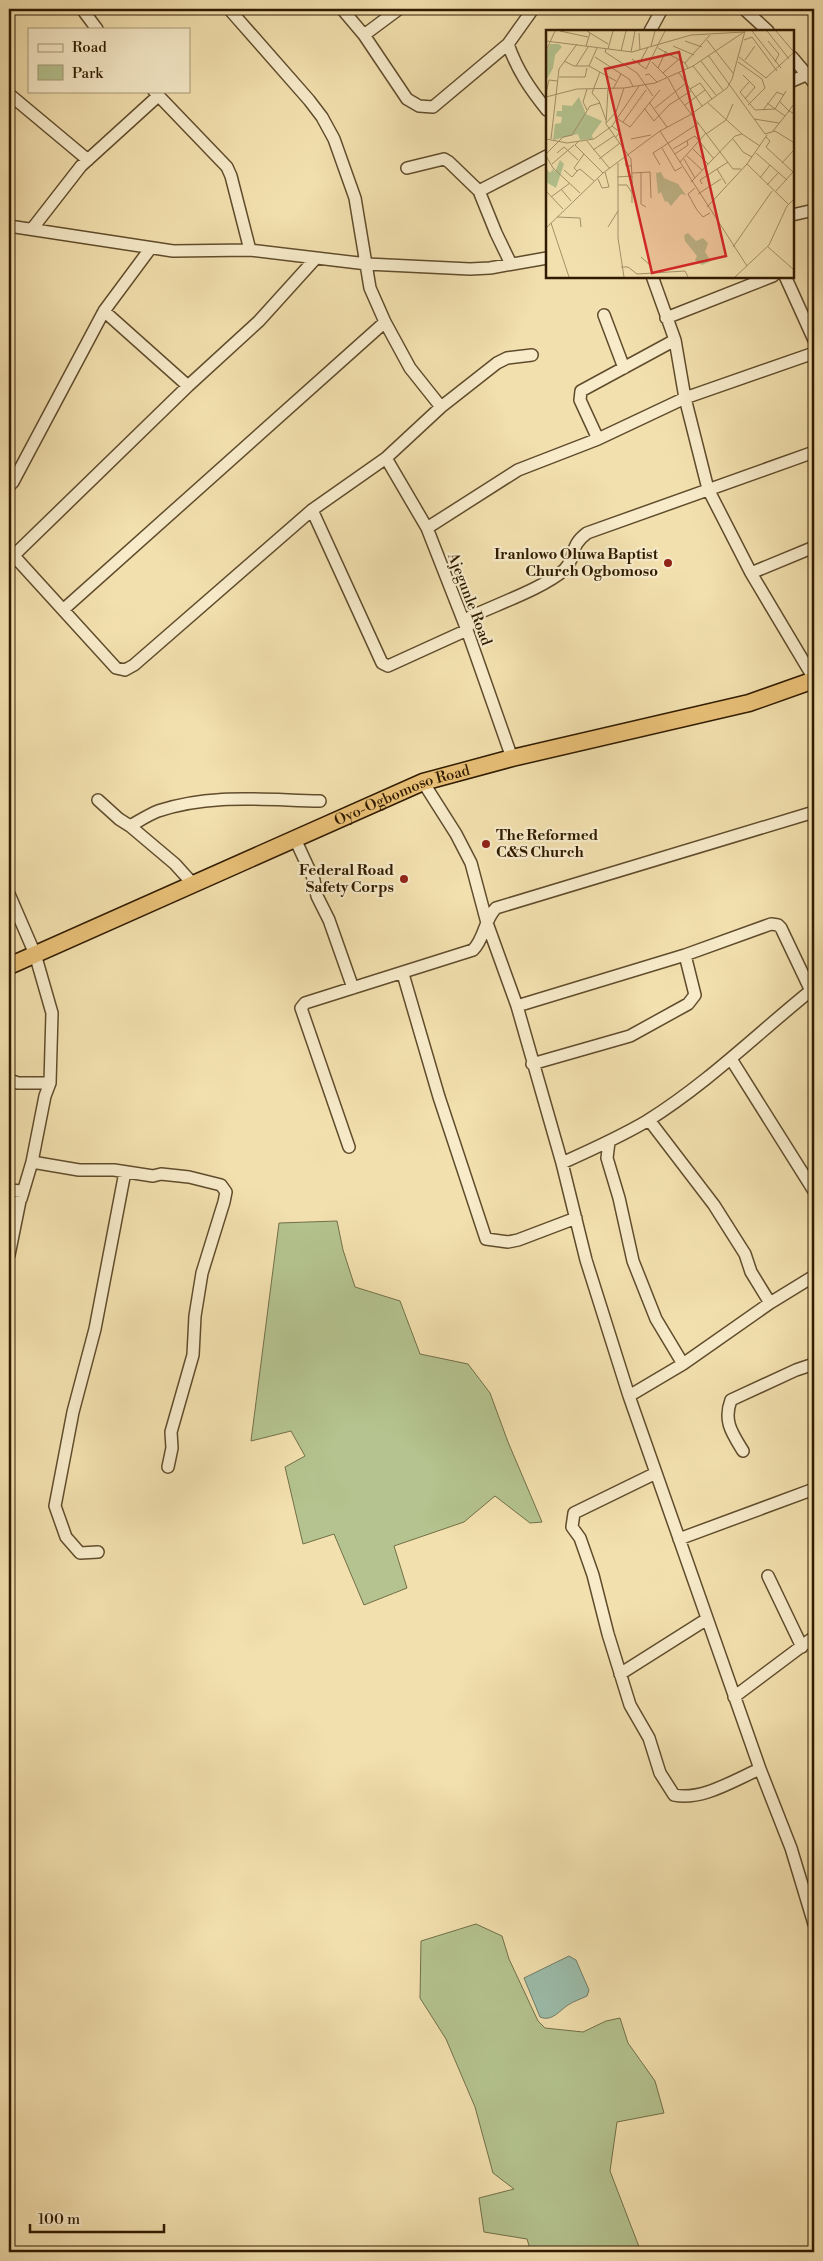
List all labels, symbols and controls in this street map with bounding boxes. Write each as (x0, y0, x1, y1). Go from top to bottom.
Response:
legend (28, 28, 190, 92)
inset map (546, 30, 793, 278)
text: Road (72, 38, 107, 57)
text: Park (72, 64, 104, 83)
place label: Iranlowo Oluwa Baptist Church Ogbomoso (494, 545, 659, 581)
street label: Ajegunle Road (443, 549, 496, 649)
marker: Iranlowo Oluwa Baptist Church Ogbomoso (662, 557, 674, 569)
street label: Oyo-Ogbomoso Road (331, 761, 473, 830)
place label: The Reformed C&S Church (496, 826, 599, 862)
marker: The Reformed C&S Church (480, 838, 492, 850)
place label: Federal Road Safety Corps (299, 861, 395, 897)
marker: Federal Road Safety Corps (398, 873, 410, 885)
scale bar (30, 2201, 164, 2233)
text: 100 m (38, 2210, 80, 2229)

